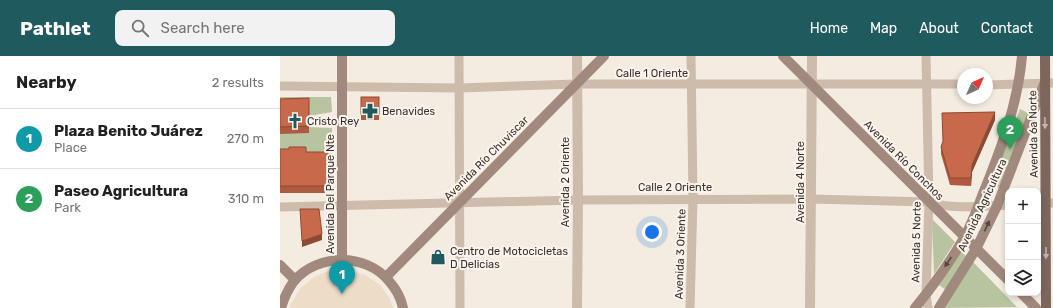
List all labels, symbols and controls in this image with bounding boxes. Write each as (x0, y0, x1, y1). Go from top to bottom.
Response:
search box (115, 10, 395, 46)
text: Pathlet (20, 17, 91, 40)
icon: search (129, 17, 151, 39)
text: Search here (161, 19, 245, 37)
text: Home (810, 20, 848, 37)
text: Map (870, 20, 897, 37)
text: About (919, 20, 959, 37)
text: Contact (981, 20, 1033, 37)
street label: Calle 1 Oriente (616, 67, 688, 80)
north arrow (957, 68, 993, 104)
text: Nearby (16, 72, 77, 92)
text: 2 results (212, 75, 264, 90)
street label: Avenida 6a Norte (1026, 90, 1041, 178)
pharmacy icon: Benavides (361, 102, 379, 120)
place label: Benavides (382, 105, 436, 118)
church icon: Cristo Rey (286, 112, 304, 130)
street label: Avenida Río Chuviscar (441, 113, 532, 203)
place label: Cristo Rey (307, 115, 359, 128)
pin: 2 (997, 116, 1023, 149)
one-way arrow (1042, 117, 1048, 130)
street label: Avenida Río Conchos (861, 118, 947, 203)
text: Plaza Benito Juárez (54, 122, 203, 140)
text: 1 (26, 131, 32, 146)
text: 270 m (227, 131, 264, 146)
street label: Avenida Del Parque Nte (324, 134, 337, 254)
street label: Avenida 2 Oriente (559, 137, 572, 227)
text: Place (54, 140, 87, 155)
street label: Avenida 4 Norte (794, 141, 807, 223)
street label: Avenida Agricultura (955, 157, 1010, 254)
street label: Calle 2 Oriente (638, 181, 712, 194)
text: Paseo Agricultura (54, 182, 188, 200)
map controls (1005, 188, 1041, 296)
button: + (1005, 188, 1041, 224)
text: 2 (25, 191, 33, 206)
text: 310 m (228, 191, 264, 206)
text: Park (54, 200, 81, 215)
street label: Avenida 5 Norte (909, 201, 924, 283)
street label: Avenida 3 Oriente (672, 209, 689, 299)
one-way arrow (984, 221, 990, 232)
your location (642, 222, 662, 242)
button: − (1005, 224, 1041, 260)
place label: Centro de Motocicletas D Delicias (450, 245, 568, 271)
one-way arrow (1043, 247, 1049, 260)
shop icon: Centro de Motocicletas D Delicias (429, 248, 447, 266)
one-way arrow (944, 257, 952, 267)
button: layers (1005, 260, 1041, 296)
pin: 1 (329, 261, 355, 294)

